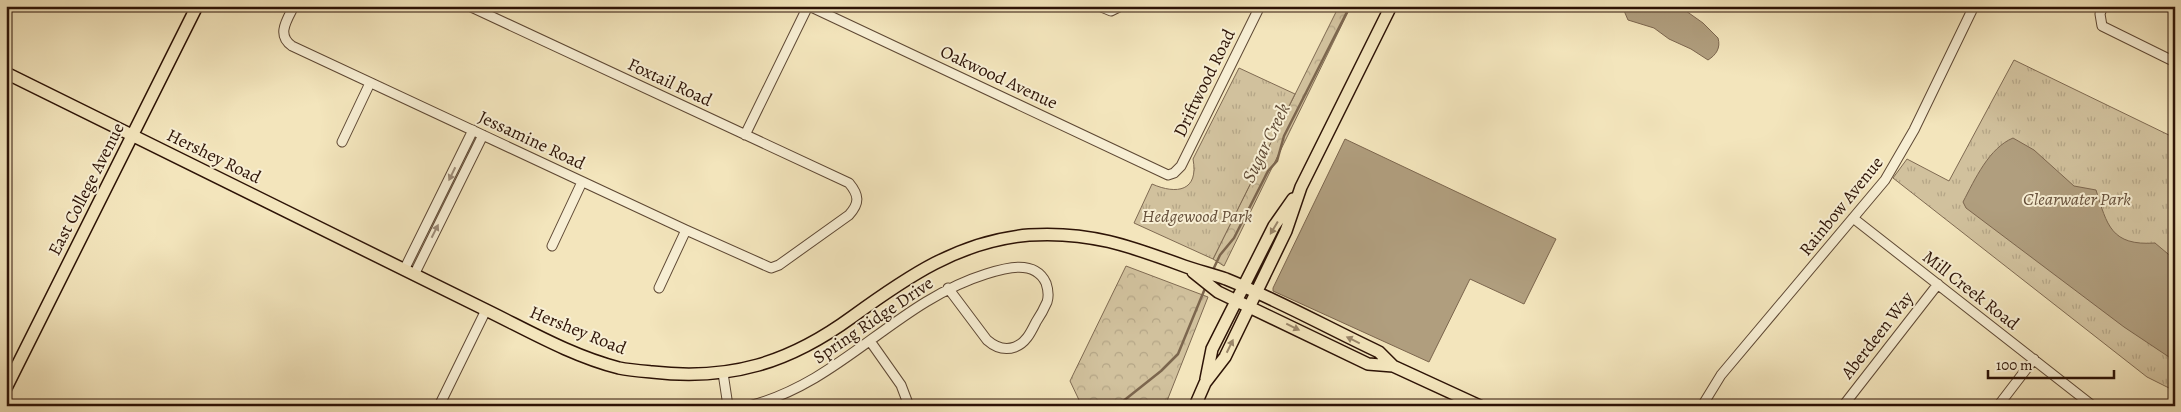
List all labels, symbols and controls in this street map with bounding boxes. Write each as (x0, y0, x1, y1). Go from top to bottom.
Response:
street label: Driftwood Road (1167, 25, 1241, 141)
street label: Oakwood Avenue (936, 39, 1062, 115)
street label: Foxtail Road (624, 52, 716, 112)
water label: Sugar Creek (1236, 99, 1296, 187)
street label: Jessamine Road (475, 105, 590, 175)
street label: East College Avenue (42, 118, 130, 260)
street label: Hershey Road (163, 123, 265, 189)
street label: Rainbow Avenue (1793, 151, 1889, 261)
one-way arrow (447, 167, 455, 181)
park label: Clearwater Park (2023, 187, 2131, 211)
park label: Hedgewood Park (1142, 204, 1252, 228)
one-way arrow (1269, 221, 1278, 234)
one-way arrow (432, 224, 440, 238)
street label: Mill Creek Road (1918, 245, 2024, 335)
street label: Spring Ridge Drive (808, 271, 938, 369)
street label: Aberdeen Way (1835, 286, 1919, 384)
street label: Hershey Road (526, 300, 630, 360)
one-way arrow (1286, 324, 1300, 332)
one-way arrow (1346, 336, 1360, 344)
one-way arrow (1226, 339, 1234, 354)
scale bar (1988, 347, 2115, 379)
text: 100 m (1996, 355, 2033, 375)

